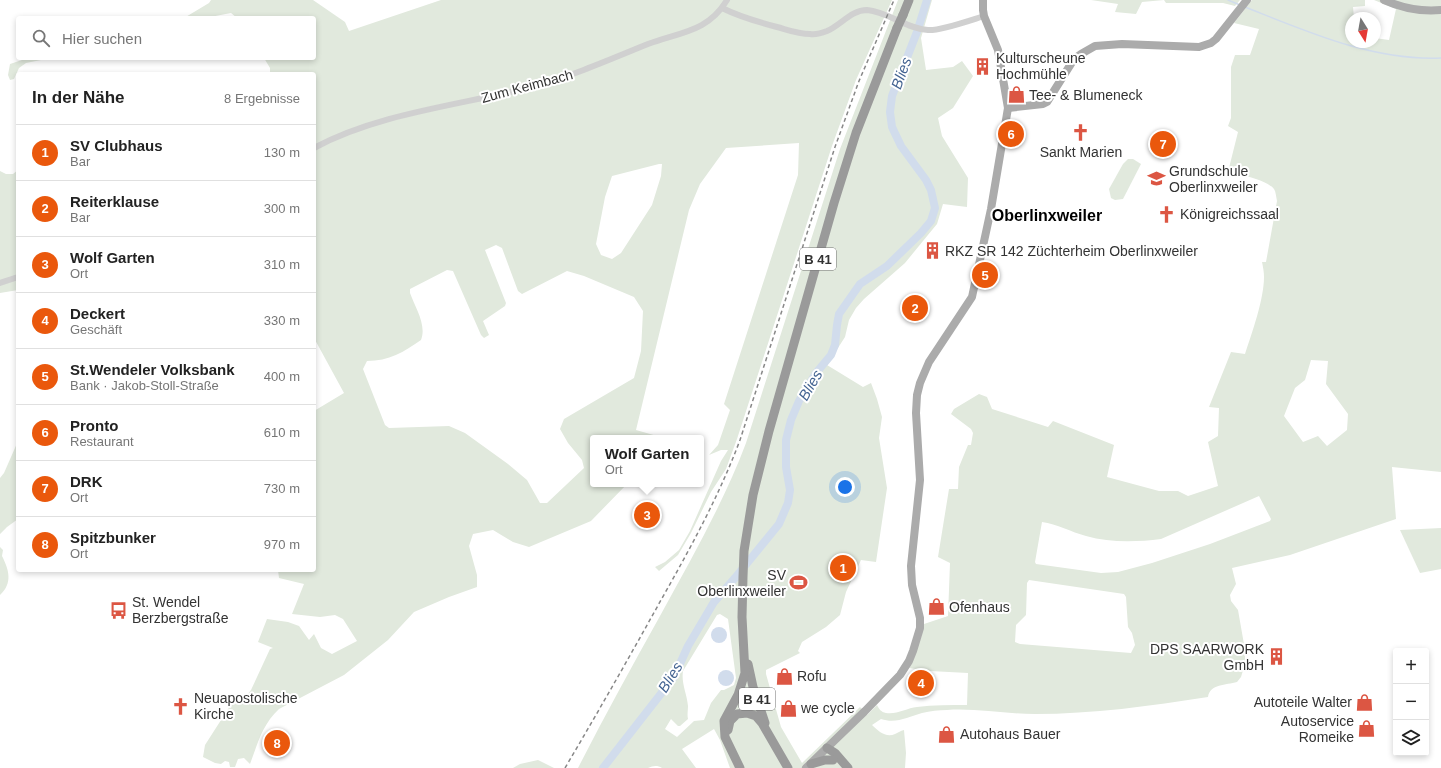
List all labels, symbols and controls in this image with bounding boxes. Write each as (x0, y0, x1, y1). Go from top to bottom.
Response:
north arrow (1345, 12, 1381, 48)
search box (16, 16, 316, 60)
icon: search (30, 27, 52, 49)
text: Hier suchen (62, 30, 142, 47)
place label: Kulturscheune Hochmühle (996, 50, 1086, 82)
water label: Blies (887, 54, 915, 91)
building icon: Kulturscheune Hochmühle (973, 56, 993, 76)
street label: Zum Keimbach (479, 66, 575, 106)
shop icon: Tee- & Blumeneck (1006, 85, 1026, 105)
place label: Tee- & Blumeneck (1029, 87, 1144, 103)
text: In der Nähe (32, 88, 125, 107)
text: 8 Ergebnisse (224, 91, 300, 106)
pin: 6 (998, 119, 1024, 149)
church icon: Sankt Marien (1071, 122, 1091, 142)
pin: 7 (1150, 129, 1176, 159)
text: SV Clubhaus (70, 137, 163, 154)
place label: Sankt Marien (1040, 144, 1122, 160)
text: 1 (41, 145, 49, 160)
text: 130 m (264, 145, 300, 160)
text: Bar (70, 154, 90, 169)
place label: Grundschule Oberlinxweiler (1169, 163, 1258, 195)
school or university icon: Grundschule Oberlinxweiler (1146, 169, 1166, 189)
text: Reiterklause (70, 193, 159, 210)
text: 2 (41, 201, 49, 216)
text: 300 m (264, 201, 300, 216)
church icon: Königreichssaal (1157, 204, 1177, 224)
place label: Königreichssaal (1180, 206, 1279, 222)
district label: Oberlinxweiler (992, 207, 1102, 224)
text: Bar (70, 210, 90, 225)
building icon: RKZ SR 142 Züchterheim Oberlinxweiler (922, 241, 942, 261)
place label: RKZ SR 142 Züchterheim Oberlinxweiler (945, 243, 1198, 259)
road number: B 41 (800, 248, 836, 270)
text: Wolf Garten (70, 249, 155, 266)
text: 3 (41, 257, 49, 272)
text: 310 m (264, 257, 300, 272)
pin: 5 (972, 260, 998, 290)
text: Ort (70, 266, 88, 281)
pin: 2 (902, 293, 928, 323)
text: Deckert (70, 305, 125, 322)
text: 4 (41, 313, 49, 328)
text: 330 m (264, 313, 300, 328)
text: Geschäft (70, 322, 122, 337)
text: St.Wendeler Volksbank (70, 361, 235, 378)
water label: Blies (795, 366, 826, 403)
text: 5 (41, 369, 49, 384)
text: 400 m (264, 369, 300, 384)
text: Bank · Jakob-Stoll-Straße (70, 378, 219, 393)
text: Pronto (70, 417, 118, 434)
text: 6 (41, 425, 49, 440)
text: 610 m (264, 425, 300, 440)
text: Restaurant (70, 434, 134, 449)
popup (590, 435, 704, 487)
text: Wolf Garten (605, 445, 689, 462)
text: Ort (605, 462, 623, 477)
text: DRK (70, 473, 103, 490)
your location (835, 477, 855, 497)
text: 7 (41, 481, 49, 496)
text: 730 m (264, 481, 300, 496)
text: Ort (70, 490, 88, 505)
pin: 3 (634, 500, 660, 530)
text: Spitzbunker (70, 529, 156, 546)
text: 8 (41, 537, 49, 552)
text: 970 m (264, 537, 300, 552)
text: Ort (70, 546, 88, 561)
pin: 1 (830, 553, 856, 583)
place label: SV Oberlinxweiler (697, 567, 787, 599)
sports icon: SV Oberlinxweiler (789, 573, 809, 593)
place label: St. Wendel Berzbergstraße (132, 594, 229, 626)
shop icon: Ofenhaus (926, 597, 946, 617)
place label: Ofenhaus (949, 599, 1010, 615)
bus stop icon: St. Wendel Berzbergstraße (109, 600, 129, 620)
place label: DPS SAARWORK GmbH (1150, 641, 1265, 673)
building icon: DPS SAARWORK GmbH (1267, 647, 1287, 667)
map controls (1393, 648, 1429, 756)
button: + (1393, 648, 1429, 684)
water label: Blies (654, 658, 686, 695)
shop icon: Rofu (774, 666, 794, 686)
place label: Rofu (797, 668, 827, 684)
pin: 4 (908, 668, 934, 698)
button: − (1393, 684, 1429, 720)
road number: B 41 (739, 688, 775, 710)
place label: Neuapostolische Kirche (194, 690, 298, 722)
shop icon: Autoteile Walter (1355, 692, 1375, 712)
place label: Autoteile Walter (1254, 694, 1352, 710)
church icon: Neuapostolische Kirche (171, 696, 191, 716)
shop icon: we cycle (778, 698, 798, 718)
place label: we cycle (800, 700, 855, 716)
place label: Autoservice Romeike (1281, 713, 1354, 745)
shop icon: Autoservice Romeike (1357, 719, 1377, 739)
button: layers (1393, 720, 1429, 756)
shop icon: Autohaus Bauer (937, 724, 957, 744)
place label: Autohaus Bauer (960, 726, 1061, 742)
pin: 8 (264, 728, 290, 758)

